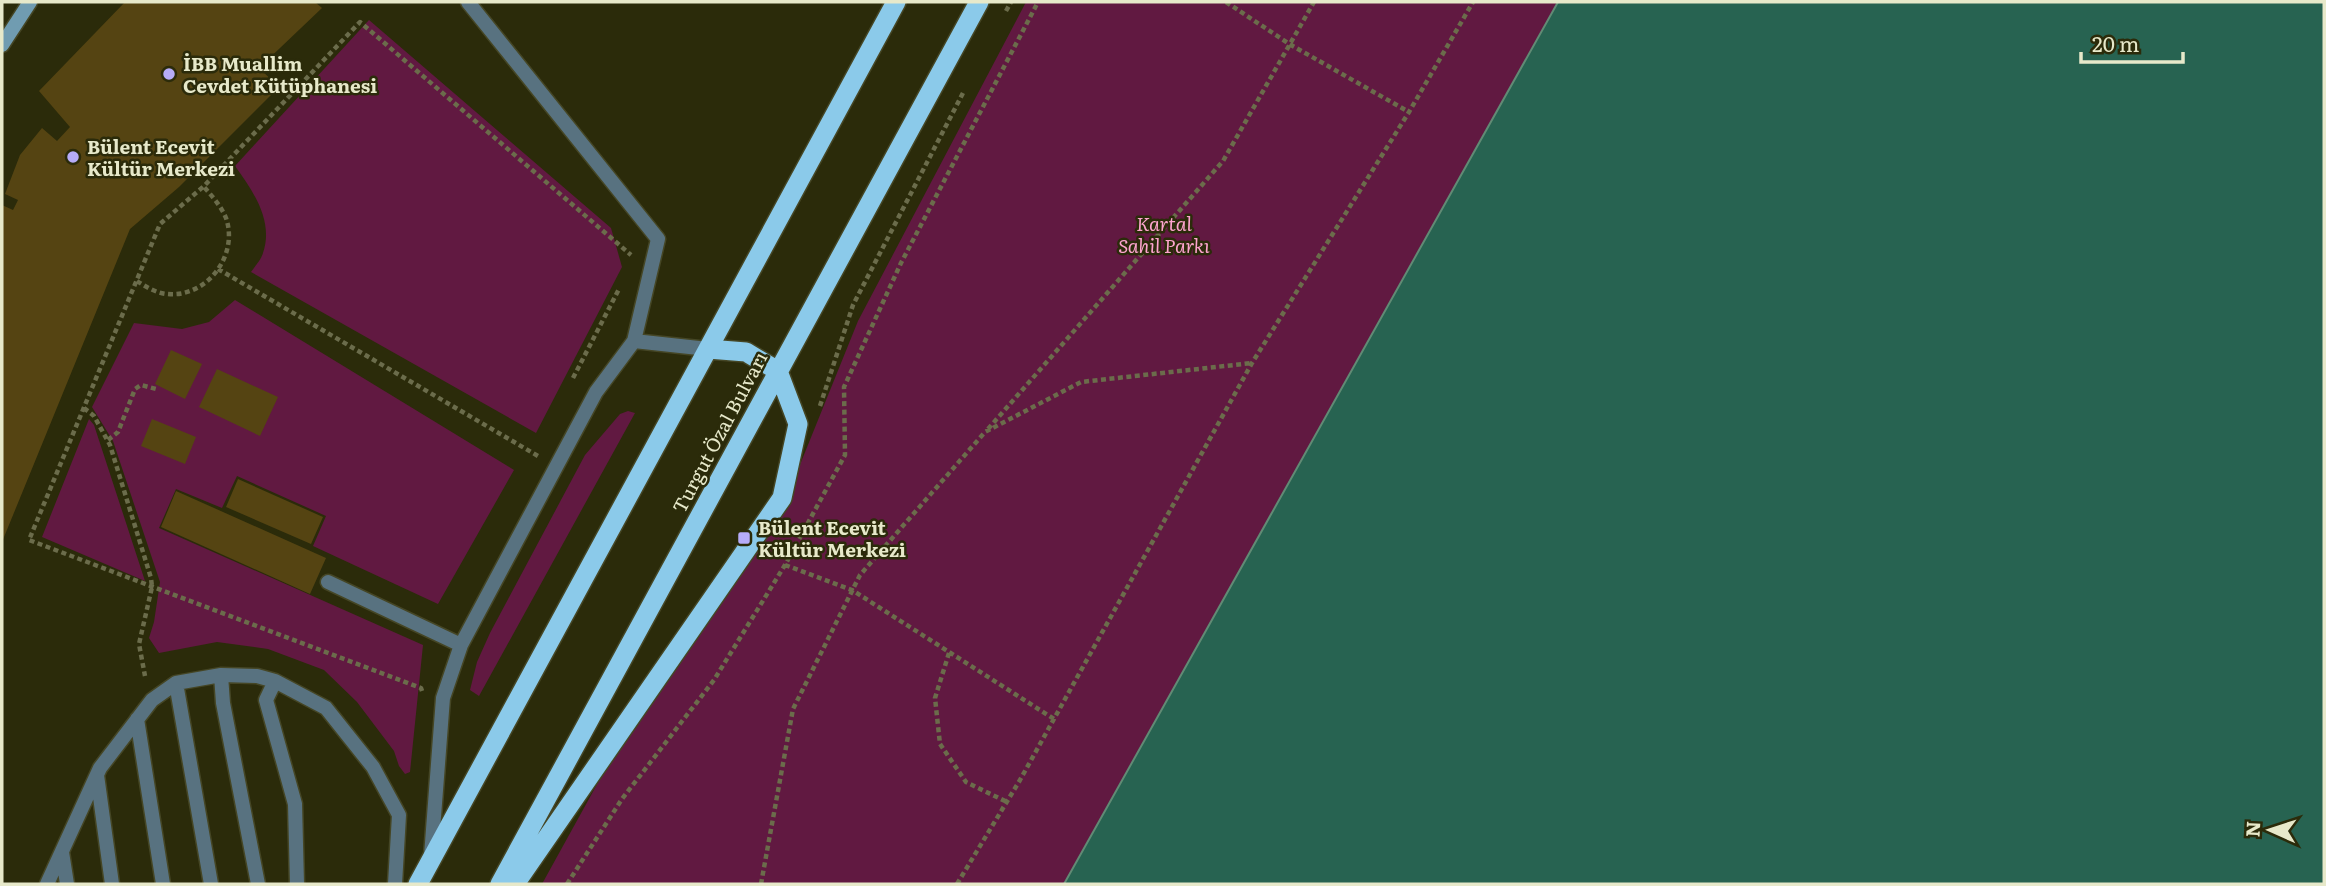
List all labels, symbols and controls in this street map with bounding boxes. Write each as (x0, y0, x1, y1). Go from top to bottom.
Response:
scale bar (2081, 21, 2182, 65)
text: 20 m (2092, 27, 2139, 58)
place label: İBB Muallim Cevdet Kütüphanesi (183, 49, 377, 99)
marker: İBB Muallim Cevdet Kütüphanesi (161, 66, 177, 82)
place label: Bülent Ecevit Kültür Merkezi (87, 132, 235, 182)
marker: Bülent Ecevit Kültür Merkezi (65, 149, 81, 165)
park label: Kartal Sahil Parkı (1118, 209, 1210, 259)
street label: Turgut Özal Bulvarı (665, 346, 773, 518)
place label: Bülent Ecevi̇t Kültür Merkezi̇ (758, 513, 906, 563)
marker: Bülent Ecevi̇t Kültür Merkezi̇ (736, 530, 752, 546)
north arrow (2235, 795, 2305, 865)
text: N (2238, 820, 2266, 838)

